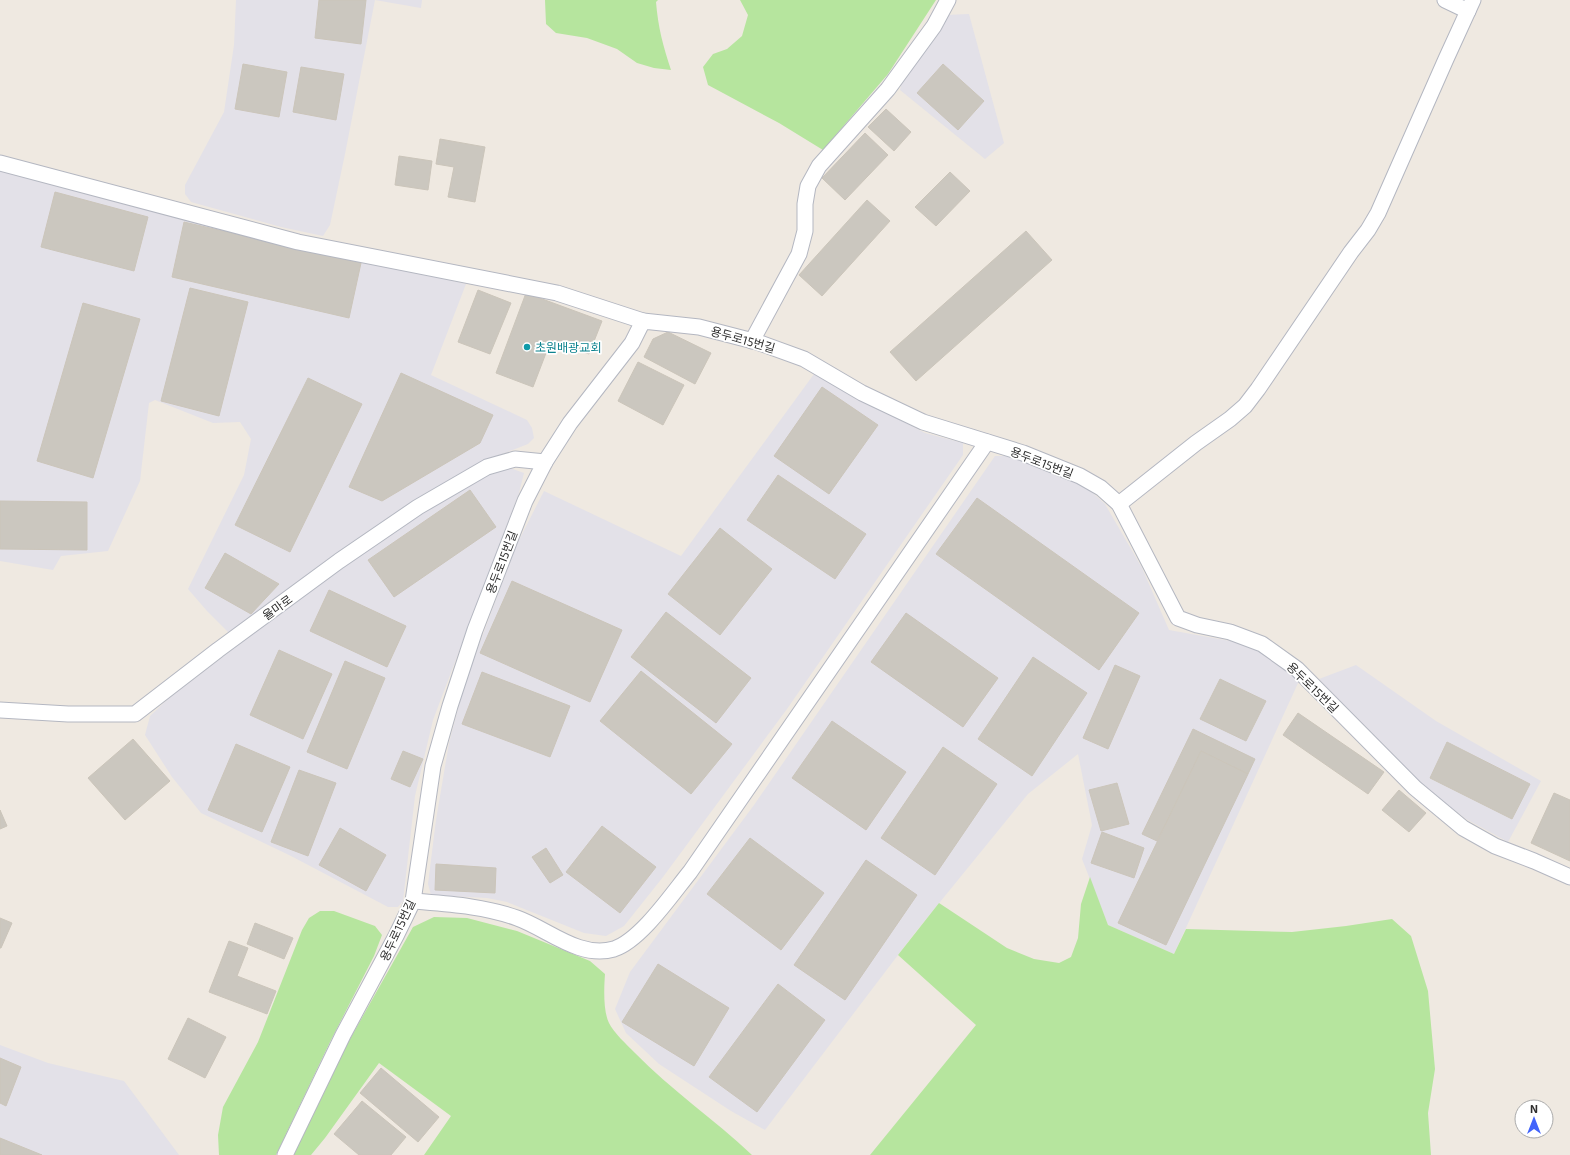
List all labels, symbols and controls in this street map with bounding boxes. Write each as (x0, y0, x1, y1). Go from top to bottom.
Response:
street label: 용두로15번길 (709, 323, 777, 355)
place label: 초원배광교회 (535, 340, 601, 354)
marker: 초원배광교회 (522, 342, 532, 352)
street label: 용두로15번길 (1008, 444, 1076, 480)
street label: 용두로15번길 (483, 528, 519, 596)
street label: 율마로 (259, 592, 295, 622)
street label: 용두로15번길 (1284, 659, 1342, 715)
street label: 용두로15번길 (377, 897, 417, 963)
north arrow (1514, 1099, 1554, 1139)
text: N (1530, 1102, 1538, 1115)

